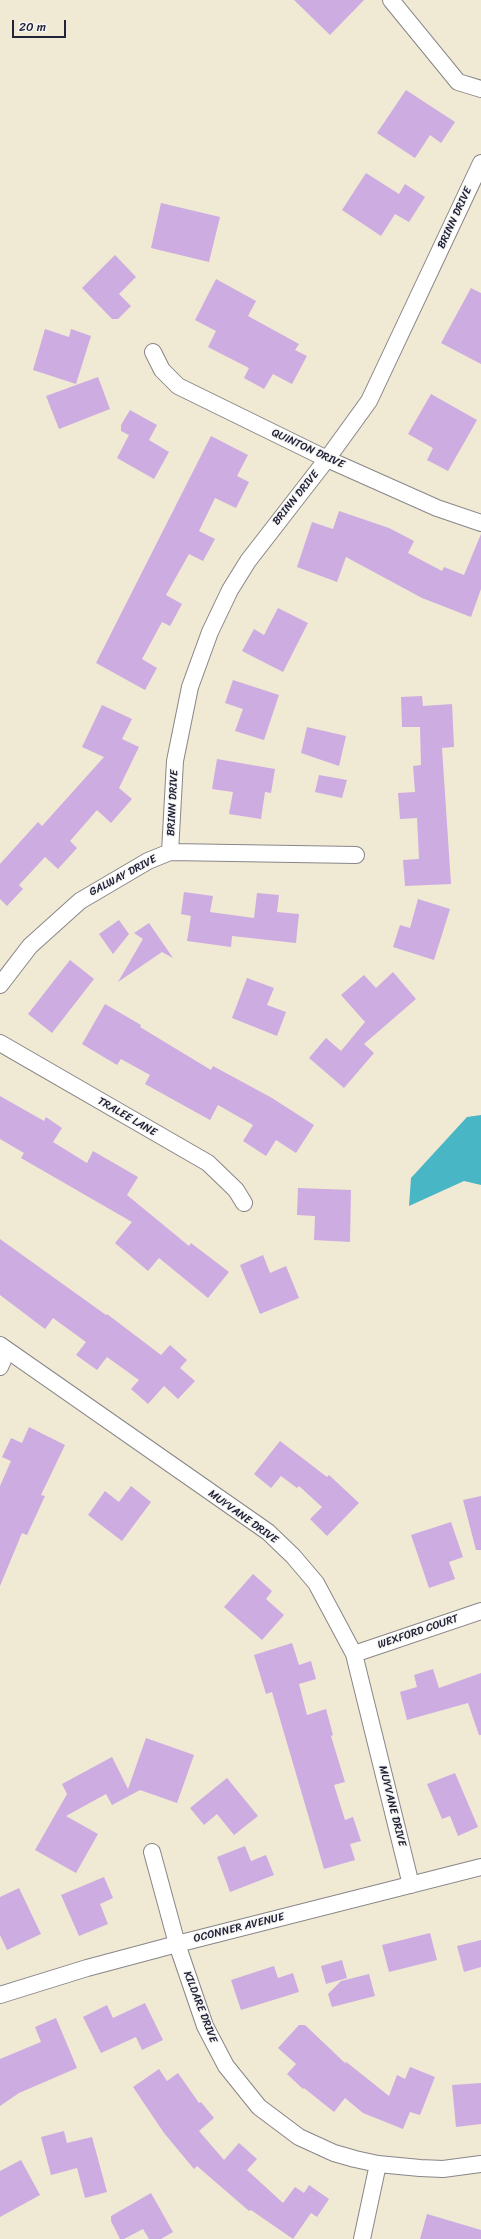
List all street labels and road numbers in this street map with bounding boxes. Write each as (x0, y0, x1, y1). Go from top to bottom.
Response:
street label: BRINN DRIVE (435, 185, 475, 251)
street label: QUINTON DRIVE (269, 426, 347, 472)
street label: BRINN DRIVE (270, 468, 322, 528)
street label: BRINN DRIVE (165, 769, 181, 837)
street label: GALWAY DRIVE (87, 853, 159, 899)
street label: TRALEE LANE (95, 1095, 159, 1139)
street label: MUYVANE DRIVE (206, 1487, 280, 1547)
street label: WEXFORD COURT (376, 1612, 460, 1652)
street label: MUYVANE DRIVE (376, 1764, 408, 1848)
street label: OCONNER AVENUE (192, 1910, 286, 1946)
street label: KILDARE DRIVE (180, 1969, 220, 2045)

